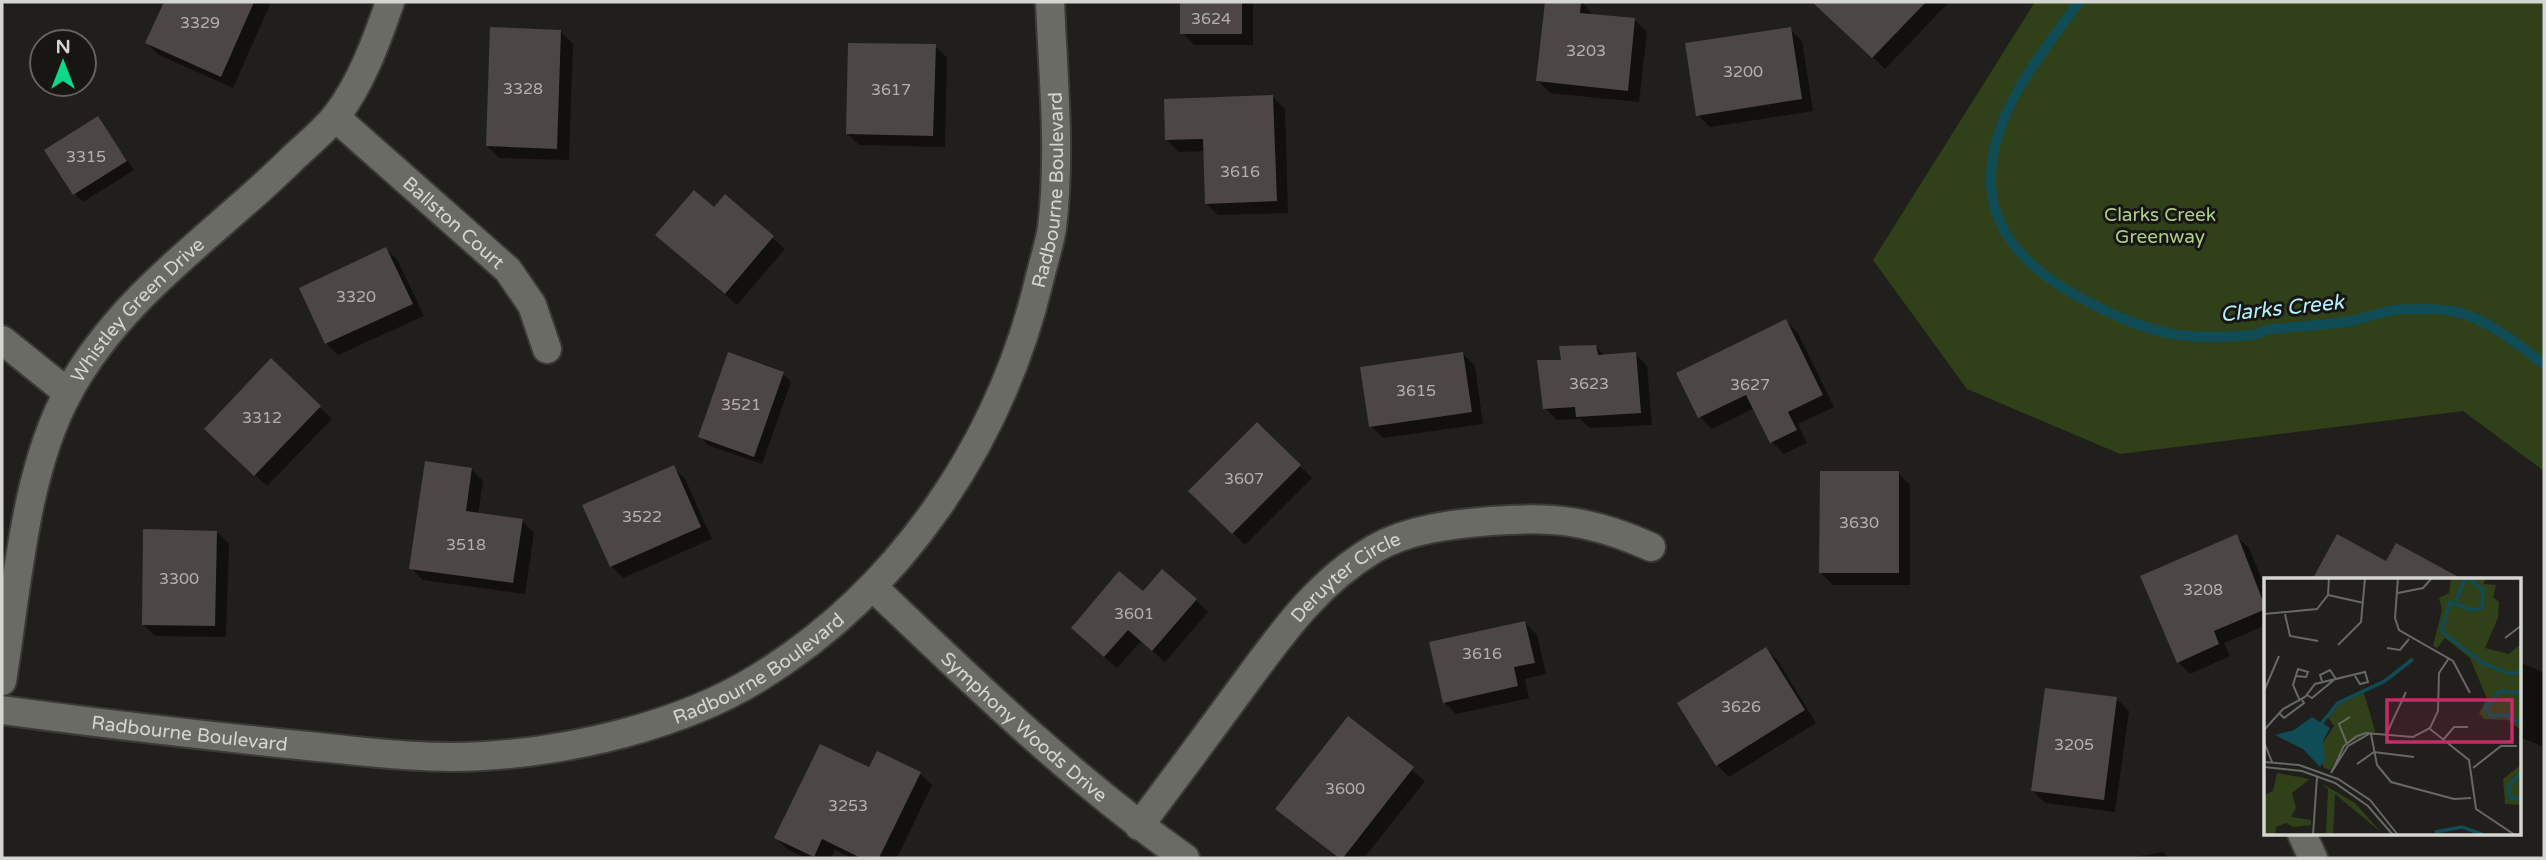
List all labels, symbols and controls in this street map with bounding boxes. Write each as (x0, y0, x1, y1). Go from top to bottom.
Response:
house number: 3624 (1191, 9, 1231, 29)
house number: 3329 (180, 13, 220, 33)
north arrow (28, 28, 98, 98)
text: N (55, 36, 71, 58)
house number: 3203 (1566, 41, 1606, 61)
house number: 3200 (1723, 62, 1763, 82)
house number: 3328 (503, 79, 543, 99)
house number: 3617 (871, 80, 911, 100)
street label: Radbourne Boulevard (1028, 91, 1068, 290)
house number: 3315 (66, 147, 106, 167)
house number: 3616 (1220, 162, 1260, 182)
street label: Ballston Court (398, 172, 509, 274)
park label: Clarks Creek Greenway (2104, 204, 2216, 248)
street label: Whistley Green Drive (67, 233, 209, 387)
house number: 3320 (336, 287, 376, 307)
water label: Clarks Creek (2219, 289, 2347, 327)
house number: 3623 (1569, 374, 1609, 394)
house number: 3627 (1730, 375, 1770, 395)
house number: 3615 (1396, 381, 1436, 401)
house number: 3521 (721, 395, 761, 415)
house number: 3312 (242, 408, 282, 428)
house number: 3607 (1224, 469, 1264, 489)
house number: 3522 (622, 507, 662, 527)
house number: 3630 (1839, 513, 1879, 533)
street label: Deruyter Circle (1286, 528, 1404, 627)
house number: 3518 (446, 535, 486, 555)
house number: 3300 (159, 569, 199, 589)
inset map (2264, 578, 2522, 836)
house number: 3208 (2183, 580, 2223, 600)
house number: 3601 (1114, 604, 1154, 624)
street label: Radbourne Boulevard (670, 609, 849, 729)
house number: 3616 (1462, 644, 1502, 664)
street label: Symphony Woods Drive (936, 648, 1111, 807)
house number: 3626 (1721, 697, 1761, 717)
street label: Radbourne Boulevard (90, 712, 289, 756)
house number: 3205 (2054, 735, 2094, 755)
house number: 3600 (1325, 779, 1365, 799)
house number: 3253 (828, 796, 868, 816)

